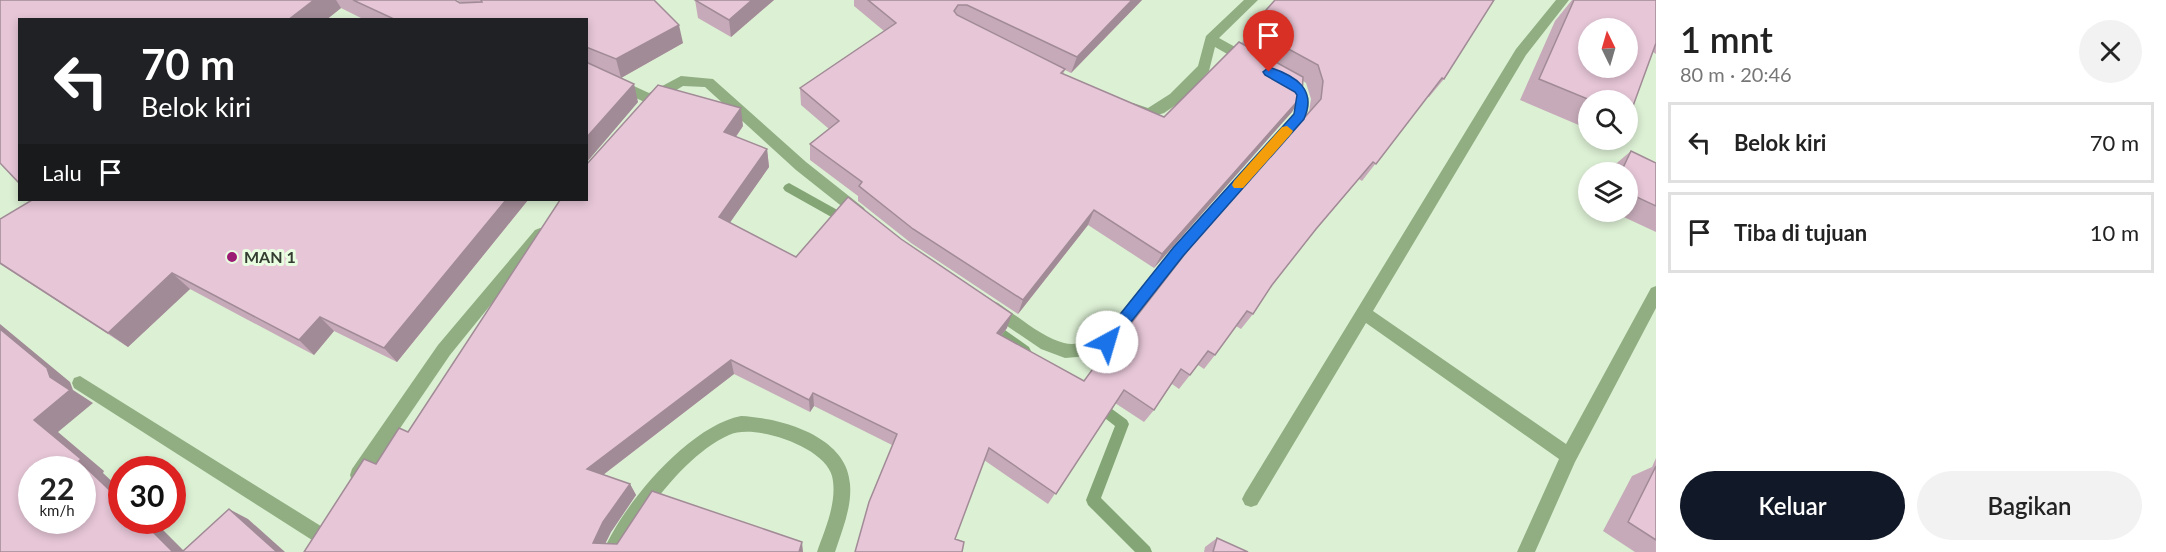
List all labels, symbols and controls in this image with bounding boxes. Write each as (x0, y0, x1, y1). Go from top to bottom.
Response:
pin (1243, 10, 1294, 72)
text: 1 mnt (1680, 17, 1773, 61)
north arrow (1578, 18, 1638, 78)
map controls (1578, 18, 1638, 222)
icon: arrive (1252, 19, 1285, 52)
button: close (2079, 20, 2142, 83)
text: 70 m (141, 39, 235, 89)
icon: left (42, 42, 120, 120)
text: 80 m · 20:46 (1680, 62, 1792, 86)
text: Belok kiri (141, 90, 251, 123)
button: search (1578, 90, 1638, 150)
icon: left (1683, 126, 1716, 159)
text: Belok kiri (1734, 129, 1826, 156)
text: 70 m (2090, 129, 2139, 156)
icon: arrive (94, 156, 127, 189)
text: Lalu (42, 159, 82, 186)
button: layers (1578, 162, 1638, 222)
icon: arrive (1683, 216, 1716, 249)
text: Tiba di tujuan (1734, 219, 1867, 246)
text: 10 m (2090, 219, 2139, 246)
place label: MAN 1 (244, 247, 296, 266)
marker: MAN 1 (225, 250, 239, 264)
position arrow (1075, 310, 1139, 374)
speed limit sign: 30 (108, 456, 186, 534)
text: 22 (40, 470, 74, 506)
button: Keluar (1680, 471, 1905, 540)
button: Bagikan (1917, 471, 2142, 540)
text: km/h (39, 501, 75, 519)

